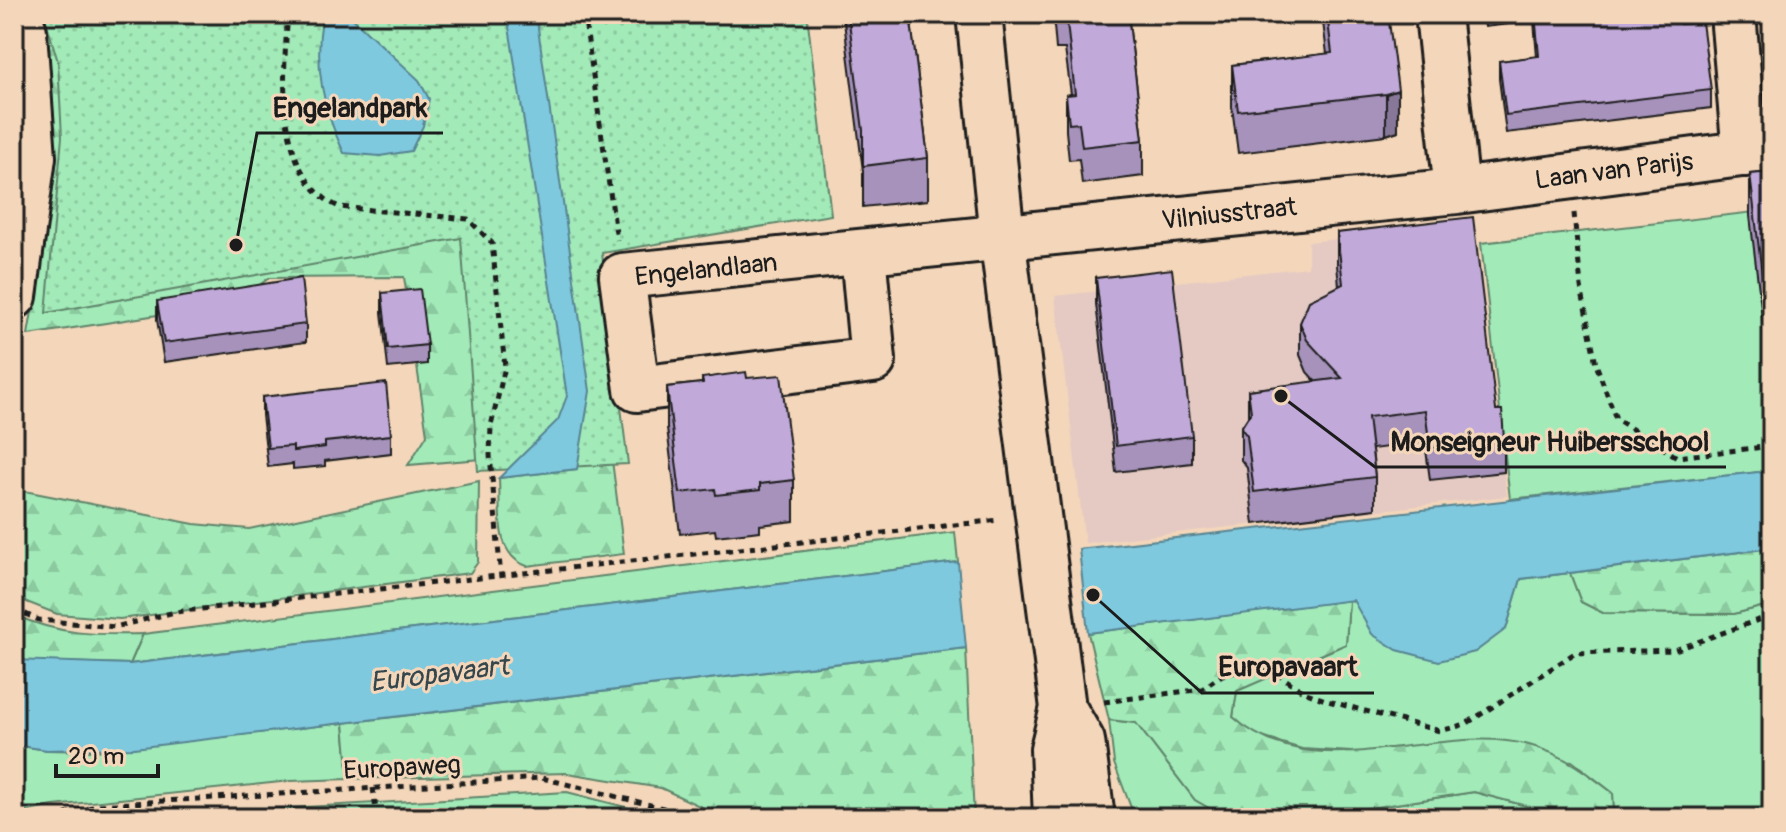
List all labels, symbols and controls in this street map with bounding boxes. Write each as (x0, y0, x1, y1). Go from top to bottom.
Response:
callout: Engelandpark (257, 81, 443, 133)
text: Engelandpark (273, 91, 428, 126)
street label: Laan van Parijs (1533, 145, 1695, 197)
street label: Vilniusstraat (1160, 191, 1299, 237)
street label: Engelandlaan (633, 247, 779, 293)
callout: Monseigneur Huibersschool (1375, 415, 1726, 467)
text: Monseigneur Huibersschool (1391, 425, 1709, 460)
callout: Europavaart (1202, 641, 1374, 693)
water label: Europavaart (368, 648, 513, 700)
text: Europavaart (1218, 650, 1358, 685)
scale bar (56, 728, 158, 778)
text: 20 m (68, 742, 124, 771)
street label: Europaweg (343, 749, 462, 787)

